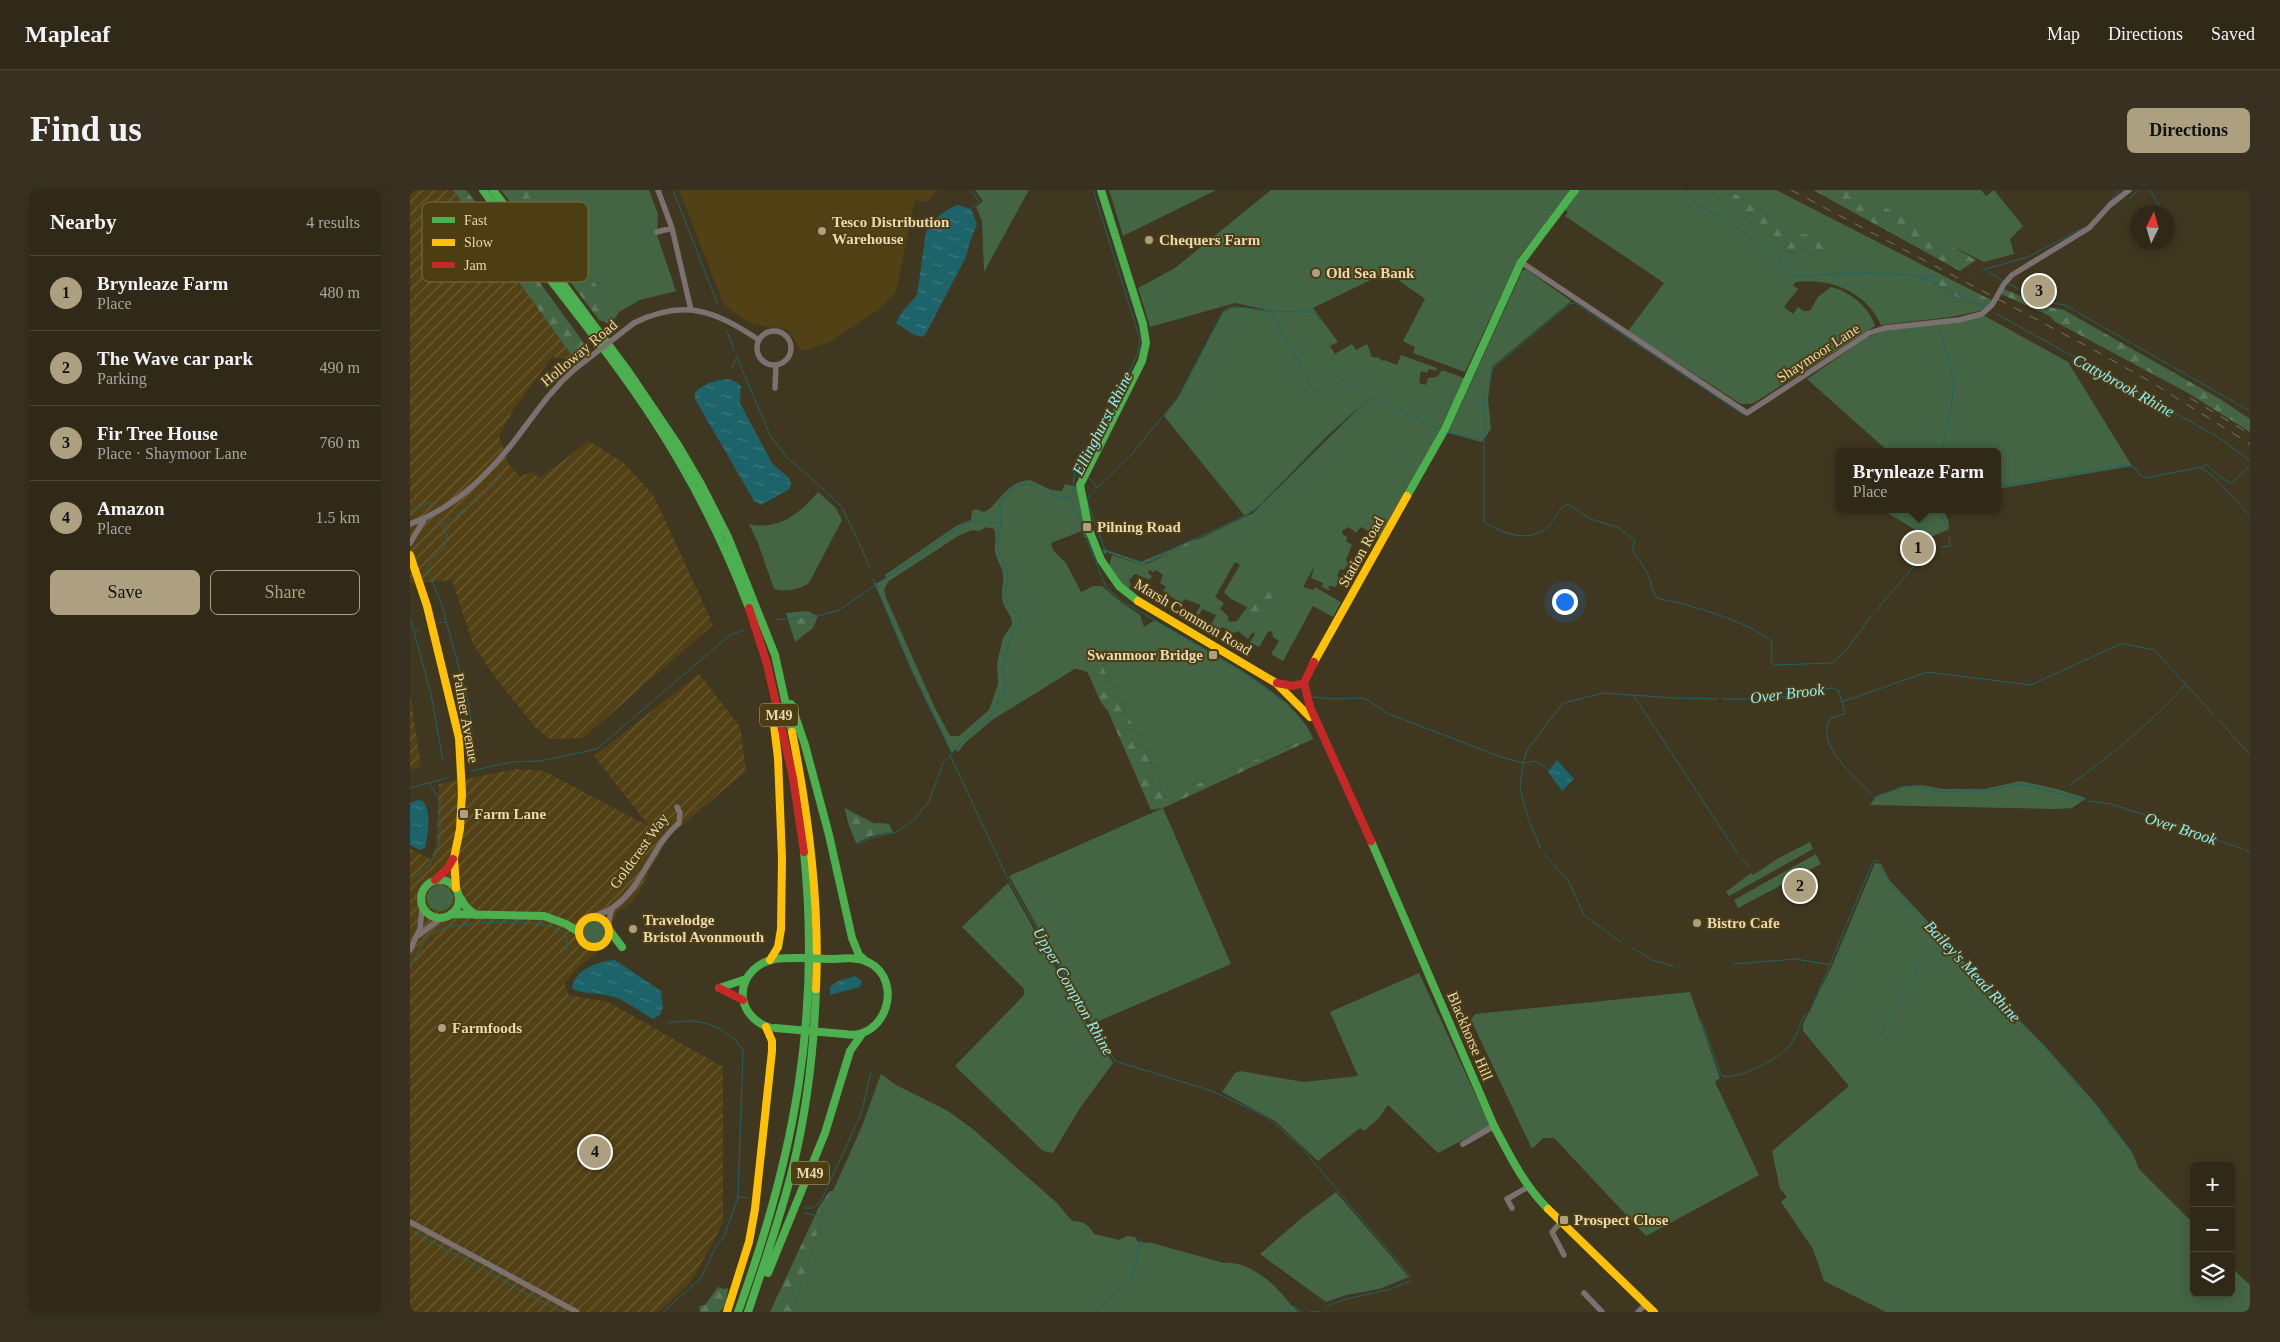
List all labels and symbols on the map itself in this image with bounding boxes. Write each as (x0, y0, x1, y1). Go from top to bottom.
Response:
legend (422, 202, 588, 282)
north arrow (2130, 205, 2175, 250)
text: Fast (464, 213, 487, 228)
place label: Tesco Distribution Warehouse (832, 214, 950, 247)
marker: Tesco Distribution Warehouse (816, 225, 828, 237)
place label: Chequers Farm (1159, 232, 1261, 248)
marker: Chequers Farm (1143, 234, 1155, 246)
text: Slow (464, 235, 494, 250)
text: Jam (464, 258, 487, 273)
place label: Old Sea Bank (1326, 265, 1415, 281)
marker: Old Sea Bank (1310, 267, 1322, 279)
pin: 3 (2023, 272, 2055, 310)
street label: Holloway Road (538, 316, 621, 390)
street label: Shaymoor Lane (1774, 320, 1863, 386)
water label: Cattybrook Rhine (2070, 351, 2177, 421)
water label: Ellinghurst Rhine (1069, 369, 1137, 479)
street label: Station Road (1335, 514, 1387, 590)
place label: Pilning Road (1097, 519, 1181, 535)
marker: Pilning Road (1081, 521, 1093, 533)
pin: 1 (1902, 529, 1934, 567)
street label: Marsh Common Road (1132, 576, 1255, 658)
your location (1552, 589, 1578, 615)
place label: Swanmoor Bridge (1087, 647, 1203, 663)
marker: Swanmoor Bridge (1207, 649, 1219, 661)
street label: Palmer Avenue (450, 672, 482, 765)
water label: Over Brook (1749, 680, 1826, 706)
road number: M49 (760, 704, 798, 726)
place label: Farm Lane (474, 806, 546, 822)
marker: Farm Lane (458, 808, 470, 820)
water label: Over Brook (2143, 809, 2220, 848)
street label: Goldcrest Way (606, 810, 672, 892)
pin: 2 (1784, 867, 1816, 905)
place label: Travelodge Bristol Avonmouth (643, 912, 765, 945)
place label: Bistro Cafe (1707, 915, 1780, 931)
marker: Bistro Cafe (1691, 917, 1703, 929)
water label: Bailey's Mead Rhine (1921, 917, 2024, 1026)
marker: Travelodge Bristol Avonmouth (627, 923, 639, 935)
water label: Upper Compton Rhine (1029, 924, 1117, 1059)
street label: Blackhorse Hill (1444, 989, 1496, 1083)
place label: Farmfoods (452, 1020, 522, 1036)
marker: Farmfoods (436, 1022, 448, 1034)
pin: 4 (579, 1133, 611, 1171)
road number: M49 (791, 1161, 829, 1184)
place label: Prospect Close (1574, 1212, 1669, 1228)
marker: Prospect Close (1558, 1214, 1570, 1226)

